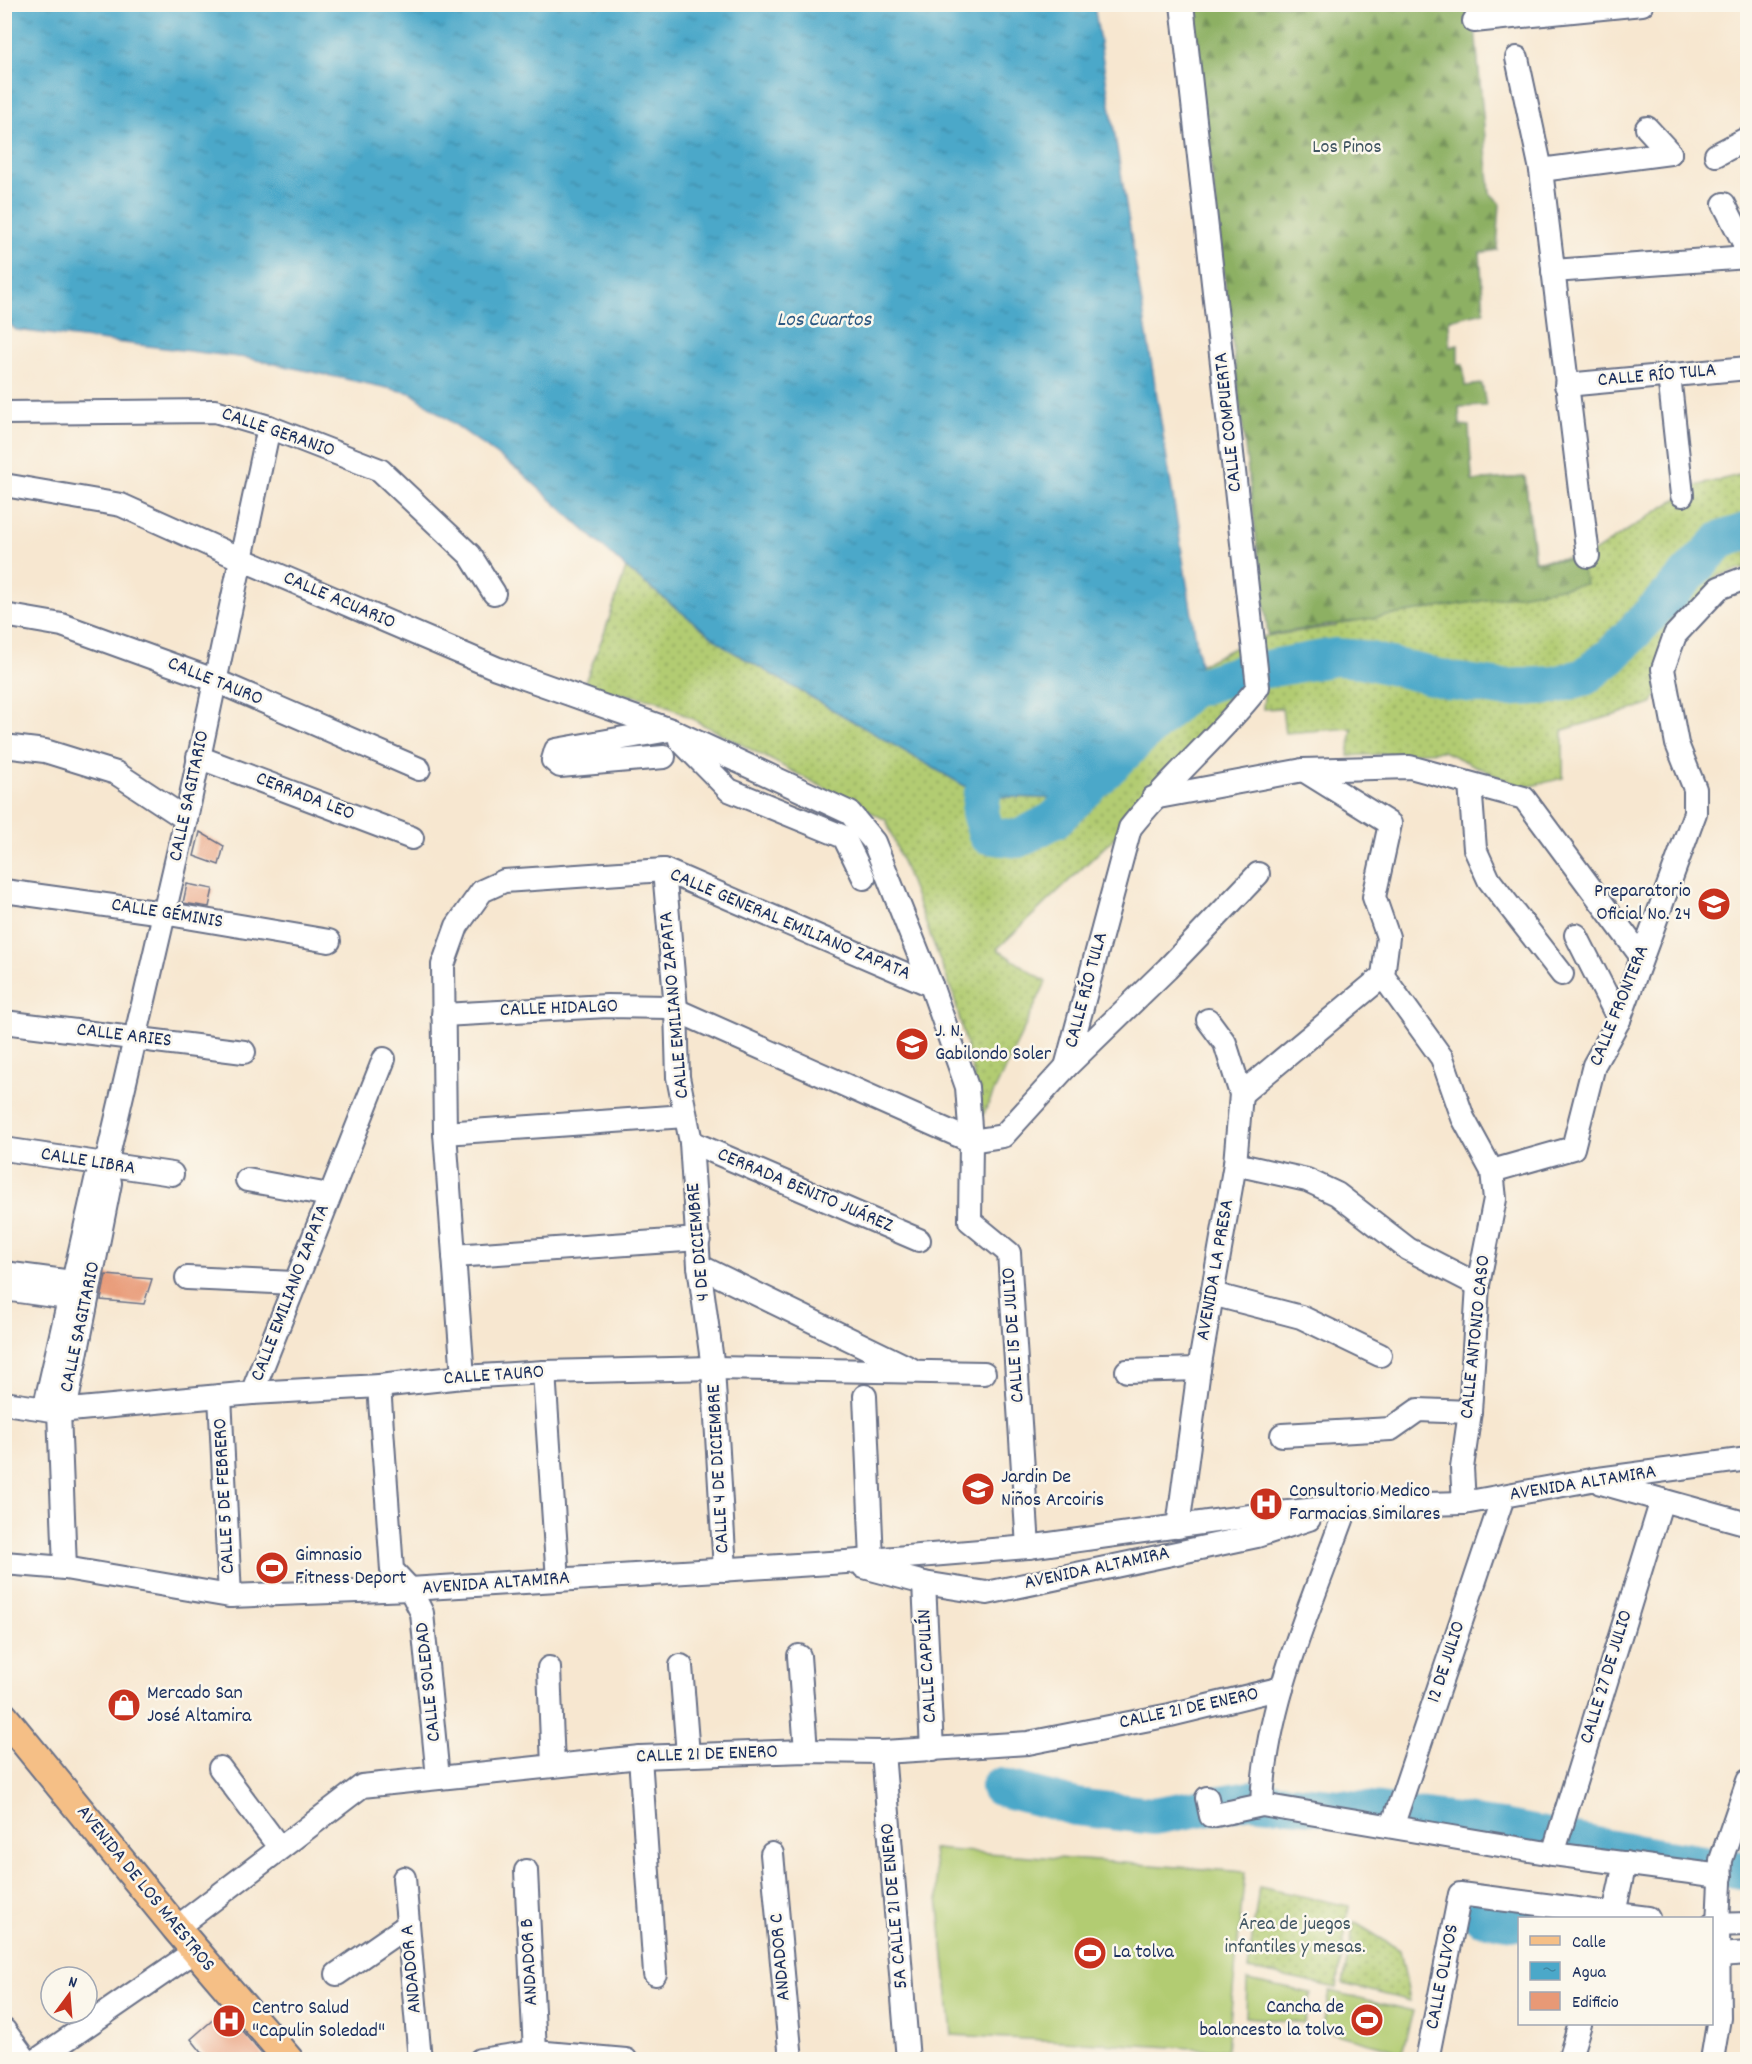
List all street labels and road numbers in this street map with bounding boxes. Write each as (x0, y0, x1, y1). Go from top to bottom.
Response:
street label: CALLE COMPUERTA (1208, 351, 1250, 493)
street label: CALLE RÍO TULA (1597, 357, 1718, 395)
street label: CALLE GERANIO (218, 401, 338, 465)
street label: CALLE ACUARIO (278, 565, 400, 637)
street label: CALLE TAURO (163, 650, 267, 714)
street label: CALLE SAGITARIO (162, 728, 218, 864)
street label: CERRADA LEO (251, 765, 359, 829)
street label: CALLE GENERAL EMILIANO ZAPATA (665, 861, 915, 989)
street label: CALLE GÉMINIS (109, 891, 225, 937)
street label: CALLE EMILIANO ZAPATA (653, 910, 697, 1100)
street label: CALLE RÍO TULA (1058, 929, 1116, 1051)
street label: CALLE FRONTERA (1583, 941, 1657, 1071)
street label: CALLE HIDALGO (499, 993, 619, 1025)
street label: CALLE ARIES (75, 1016, 173, 1056)
street label: CALLE LIBRA (39, 1141, 137, 1183)
street label: CERRADA BENITO JUÁREZ (713, 1141, 898, 1241)
street label: 4 DE DICIEMBRE (680, 1182, 718, 1302)
street label: AVENIDA LA PRESA (1190, 1197, 1242, 1343)
street label: CALLE EMILIANO ZAPATA (244, 1200, 338, 1386)
street label: CALLE ANTONIO CASO (1453, 1254, 1499, 1420)
street label: CALLE SAGITARIO (53, 1259, 109, 1395)
street label: CALLE 15 DE JULIO (995, 1266, 1033, 1404)
street label: CALLE TAURO (443, 1359, 545, 1393)
street label: CALLE 4 DE DICIEMBRE (701, 1384, 737, 1554)
street label: CALLE 5 DE FEBRERO (207, 1417, 243, 1575)
street label: AVENIDA ALTAMIRA (1508, 1459, 1658, 1509)
street label: AVENIDA ALTAMIRA (1022, 1540, 1172, 1598)
street label: AVENIDA ALTAMIRA (421, 1565, 571, 1603)
street label: CALLE 27 DE JULIO (1573, 1607, 1641, 1747)
street label: CALLE CAPULÍN (911, 1608, 945, 1724)
street label: 12 DE JULIO (1421, 1618, 1473, 1706)
street label: CALLE SOLEDAD (409, 1621, 449, 1743)
street label: CALLE 21 DE ENERO (1117, 1681, 1261, 1737)
street label: CALLE 21 DE ENERO (636, 1739, 778, 1771)
street label: AVENIDA DE LOS MAESTROS (69, 1800, 221, 1978)
street label: 5A CALLE 21 DE ENERO (874, 1822, 916, 1990)
street label: ANDADOR C (763, 1912, 799, 2002)
street label: ANDADOR B (514, 1918, 546, 2006)
street label: CALLE OLIVOS (1419, 1922, 1467, 2032)
street label: ANDADOR A (394, 1923, 430, 2015)

